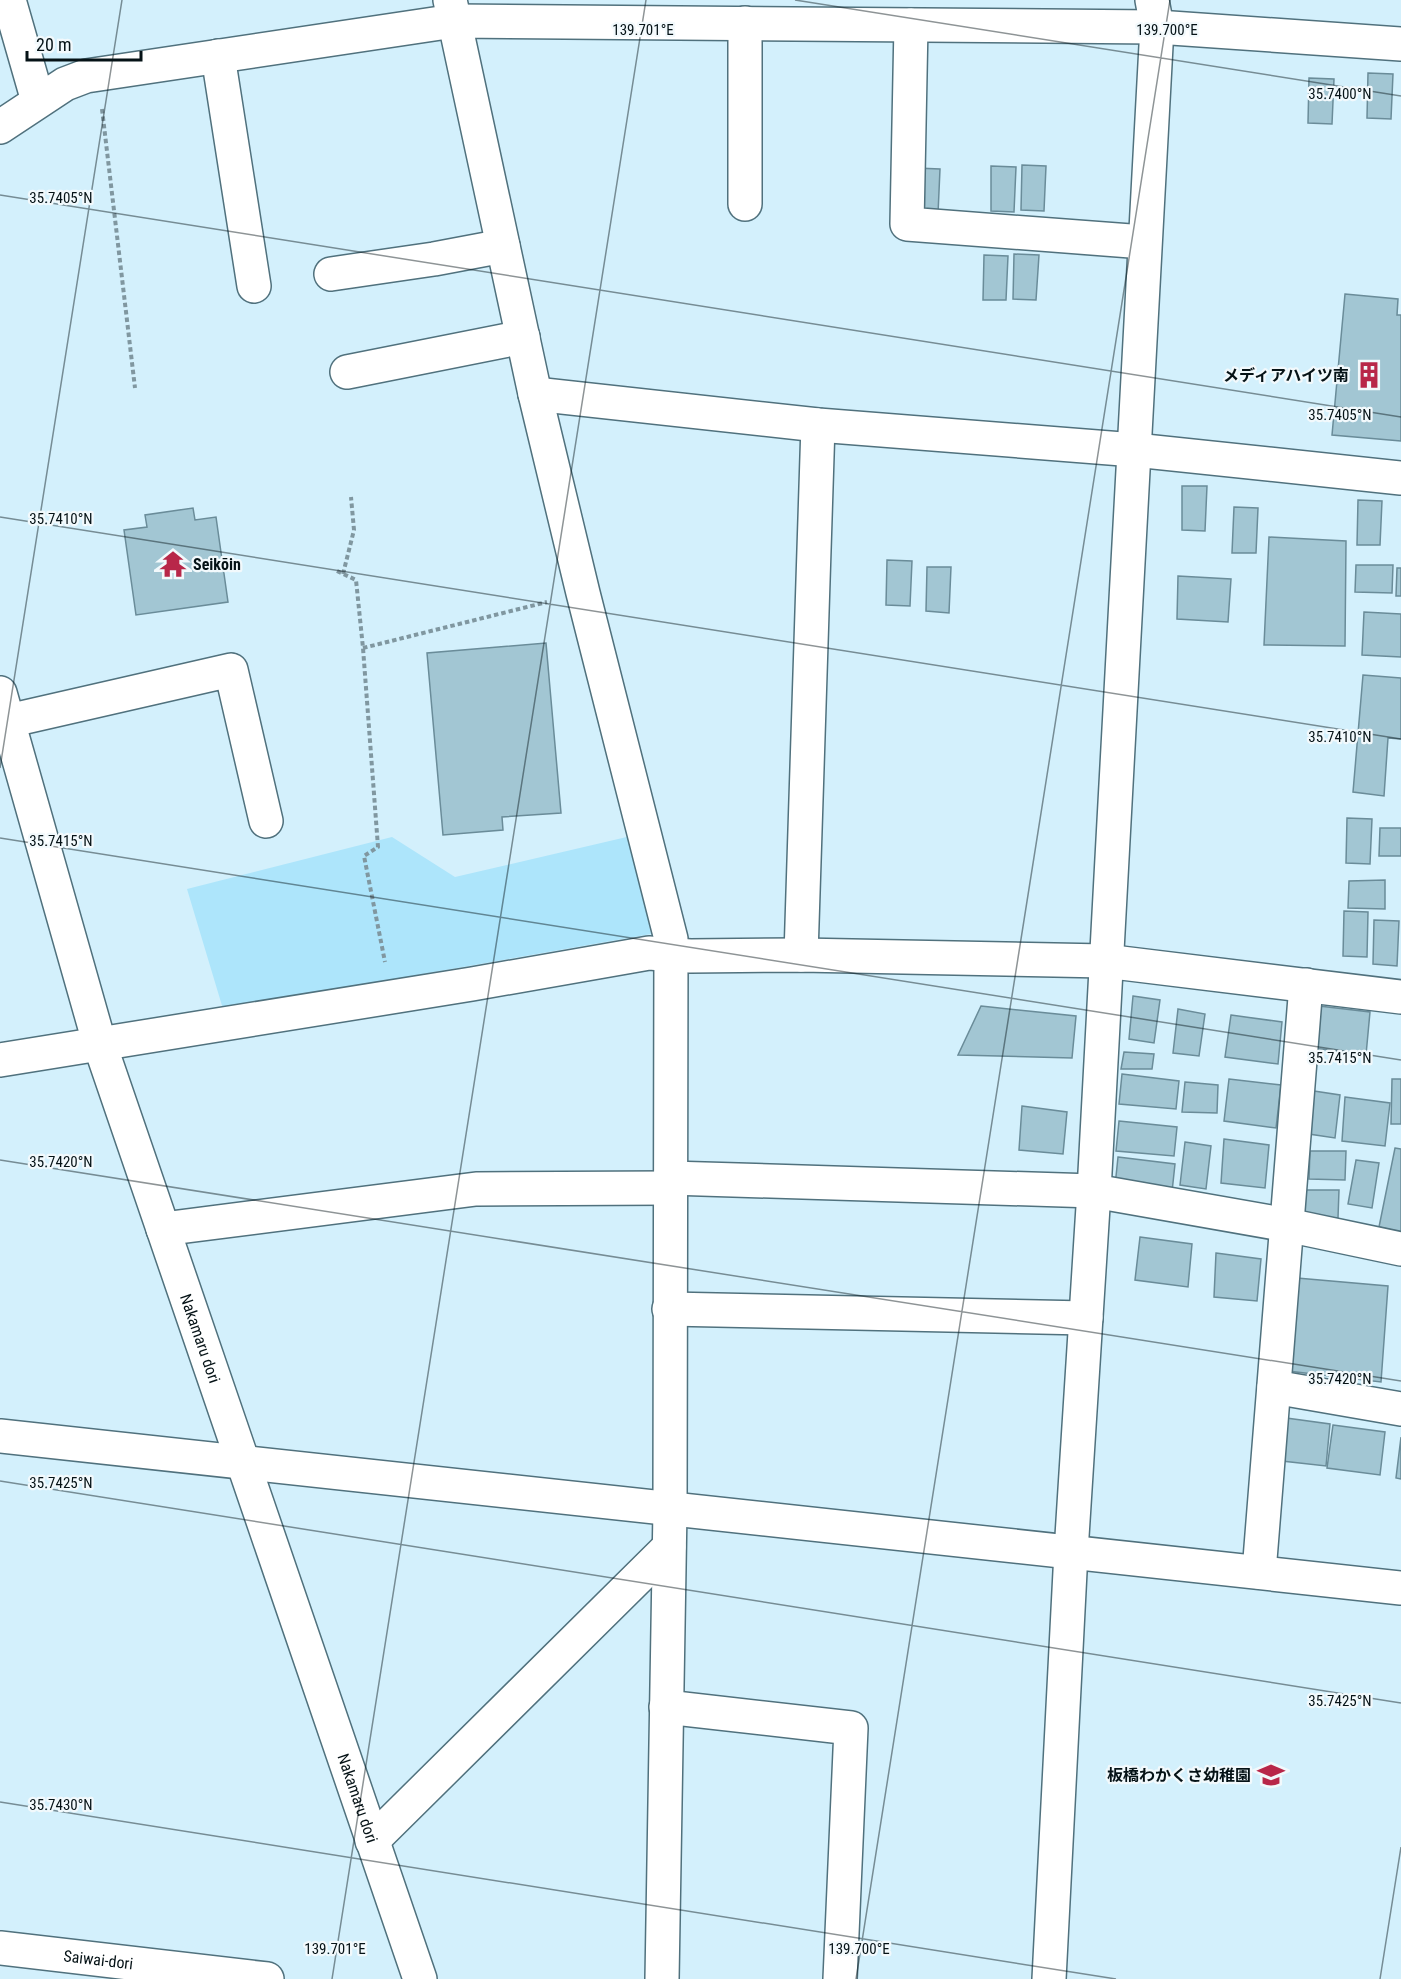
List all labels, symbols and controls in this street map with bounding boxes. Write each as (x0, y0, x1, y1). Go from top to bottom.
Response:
text: 139.701°E (612, 21, 674, 39)
text: 139.700°E (1136, 21, 1198, 39)
scale bar (27, 24, 141, 62)
text: 20 m (36, 34, 71, 55)
text: 35.7400°N (1308, 85, 1372, 103)
text: 35.7405°N (29, 189, 93, 207)
building icon: メディアハイツ南 (1354, 360, 1384, 390)
place label: メディアハイツ南 (1223, 366, 1349, 385)
text: 35.7405°N (1308, 406, 1372, 424)
text: 35.7410°N (29, 510, 93, 528)
temple icon: Seikōin (158, 549, 188, 579)
place label: Seikōin (193, 555, 241, 574)
text: 35.7410°N (1308, 728, 1372, 746)
text: 35.7415°N (29, 832, 93, 850)
text: 35.7415°N (1308, 1049, 1372, 1067)
text: 35.7420°N (29, 1153, 93, 1171)
street label: Nakamaru dori (176, 1291, 224, 1386)
text: 35.7420°N (1308, 1370, 1372, 1388)
text: 35.7425°N (29, 1474, 93, 1492)
text: 35.7425°N (1308, 1692, 1372, 1710)
street label: Nakamaru dori (333, 1751, 382, 1845)
school or university icon: 板橋わかくさ幼稚園 (1256, 1760, 1286, 1790)
place label: 板橋わかくさ幼稚園 (1107, 1766, 1251, 1785)
text: 35.7430°N (29, 1796, 93, 1814)
text: 139.701°E (304, 1940, 366, 1958)
text: 139.700°E (828, 1940, 890, 1958)
street label: Saiwai-dori (62, 1946, 134, 1973)

